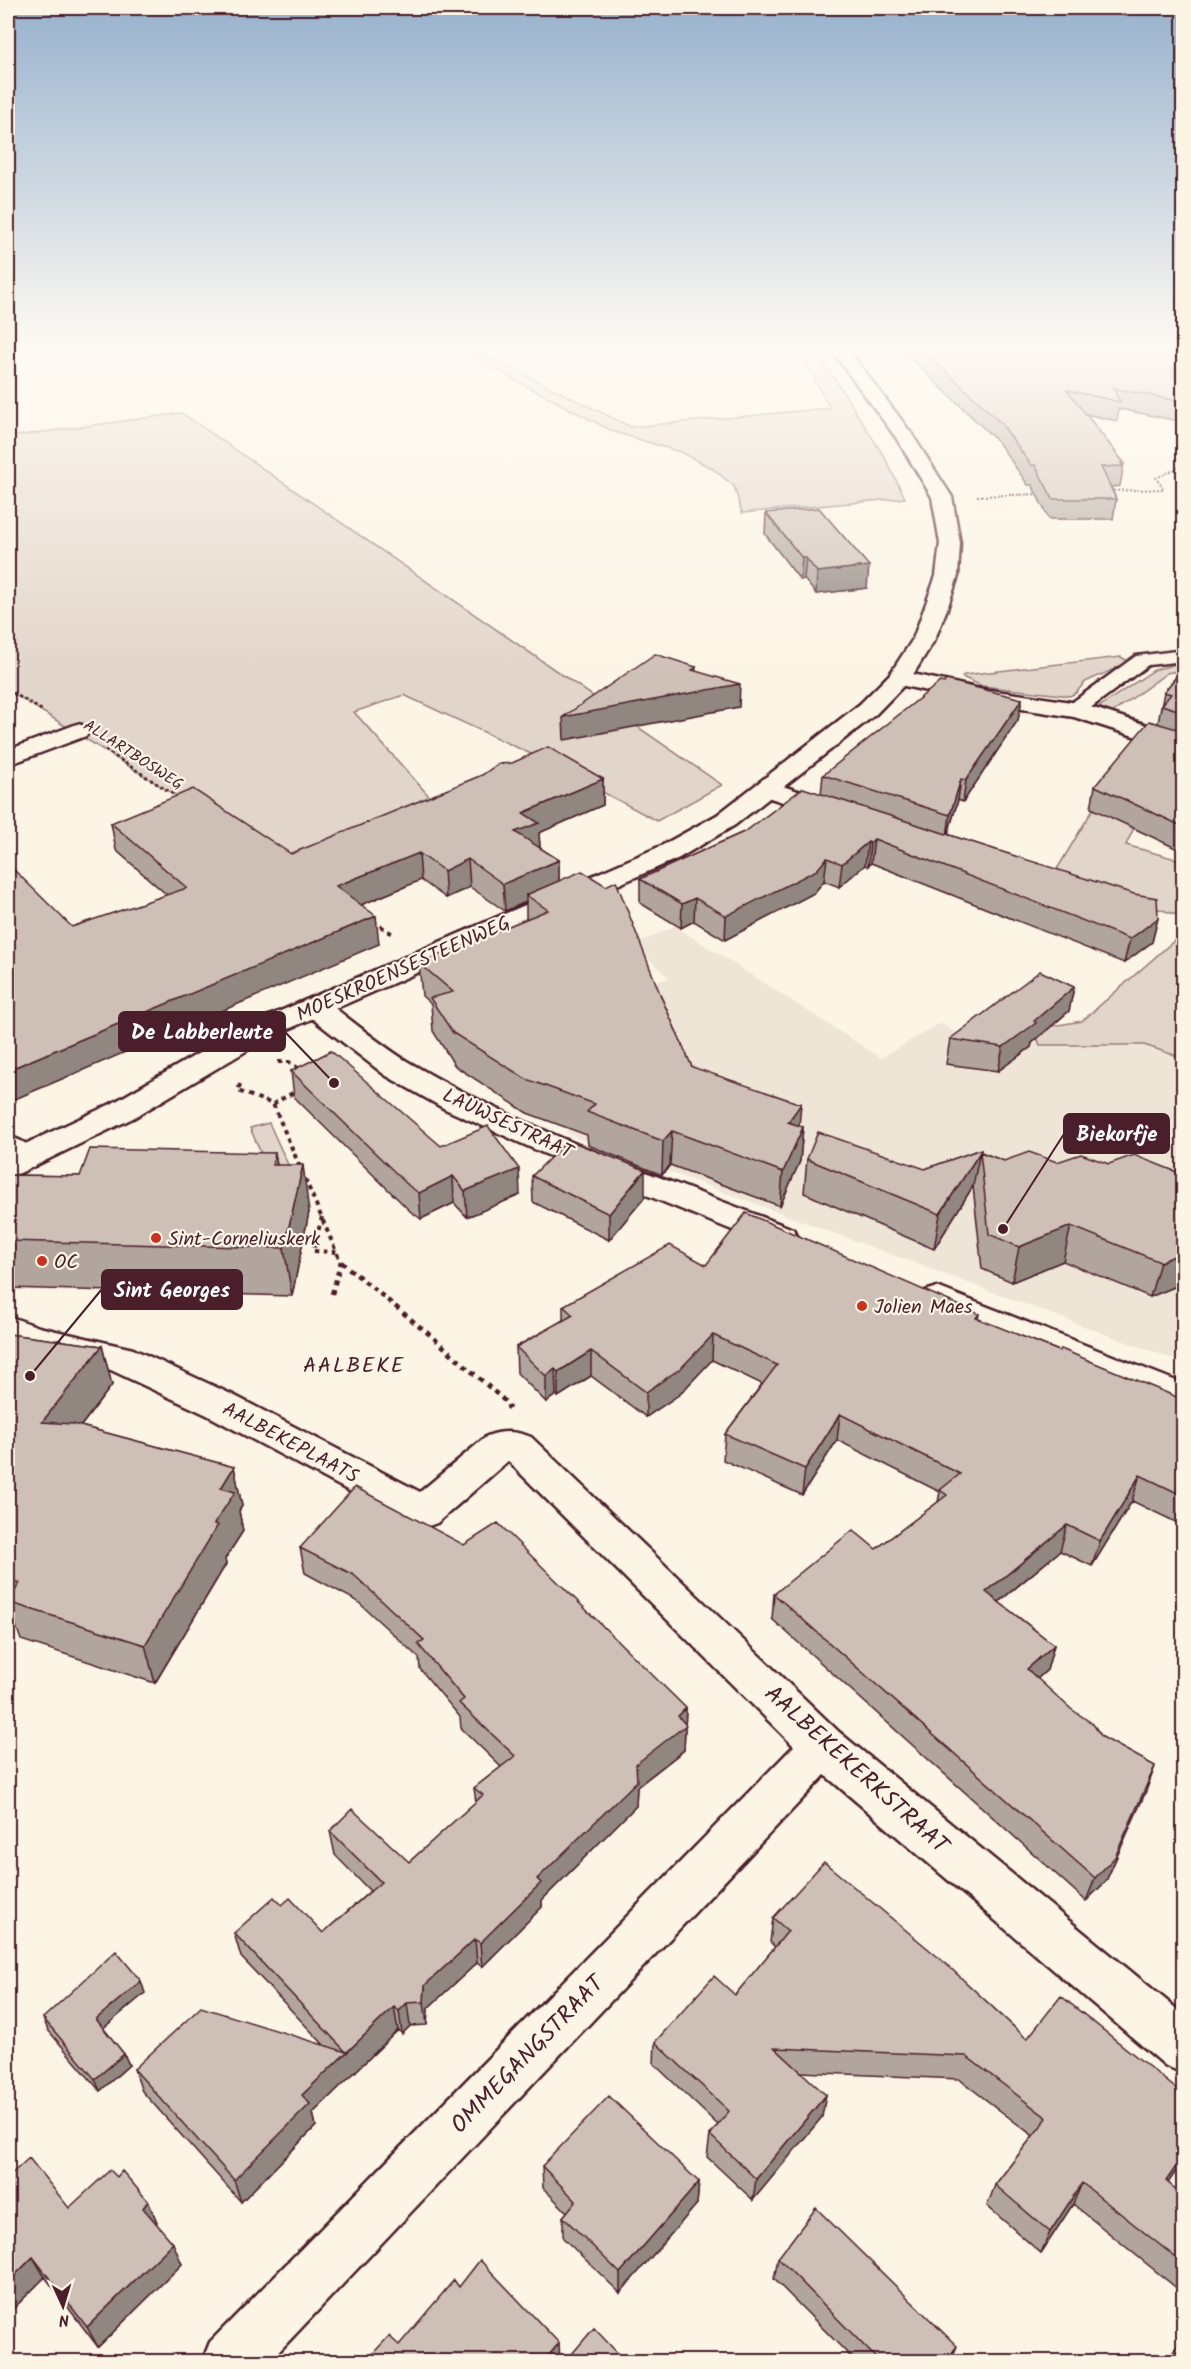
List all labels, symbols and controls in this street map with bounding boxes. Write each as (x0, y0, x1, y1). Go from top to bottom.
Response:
street label: ALLARTBOSWEG (78, 713, 188, 797)
street label: MOESKROENSESTEENWEG (292, 908, 516, 1032)
callout: De Labberleute (119, 1012, 285, 1051)
text: De Labberleute (131, 1017, 273, 1050)
street label: LAUWSESTRAAT (436, 1081, 580, 1170)
callout: Biekorfje (1064, 1114, 1169, 1153)
text: Biekorfje (1076, 1119, 1158, 1152)
place label: Sint-Corneliuskerk (168, 1224, 321, 1256)
marker: Sint-Corneliuskerk (149, 1231, 163, 1245)
place label: OC (54, 1247, 78, 1279)
marker: OC (35, 1254, 49, 1268)
callout: Sint Georges (102, 1270, 242, 1309)
text: Sint Georges (114, 1275, 230, 1308)
place label: Jolien Maes (874, 1292, 973, 1324)
marker: Jolien Maes (855, 1299, 869, 1313)
district label: AALBEKE (303, 1349, 405, 1384)
street label: AALBEKEPLAATS (216, 1394, 364, 1493)
street label: AALBEKEKERKSTRAAT (755, 1676, 959, 1866)
street label: OMMEGANGSTRAAT (442, 1965, 616, 2144)
north arrow (33, 2276, 93, 2336)
text: N (58, 2307, 70, 2332)

